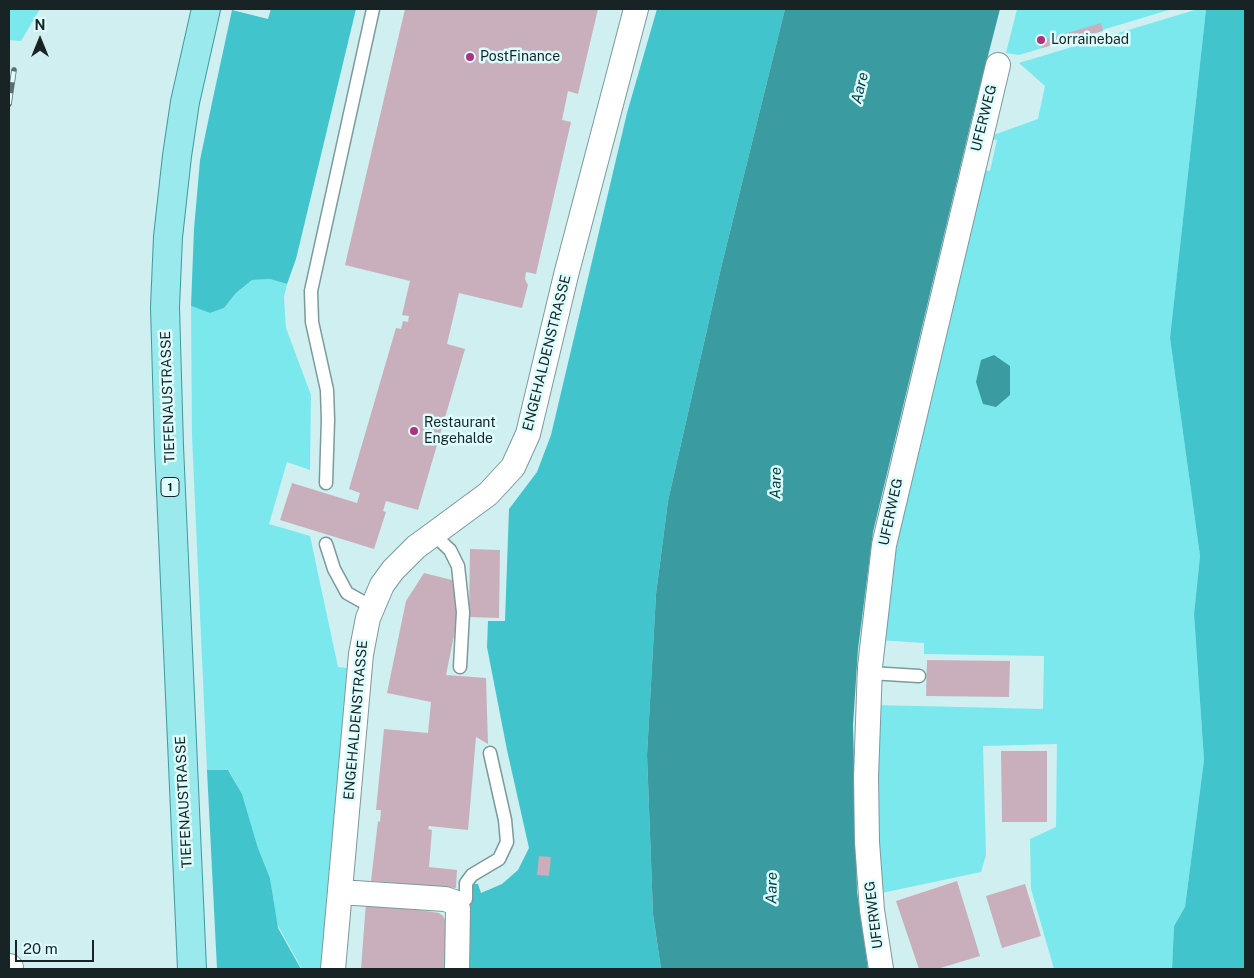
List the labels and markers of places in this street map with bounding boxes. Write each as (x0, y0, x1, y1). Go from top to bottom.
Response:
place label: Lorrainebad (1051, 32, 1129, 48)
marker: Lorrainebad (1035, 34, 1047, 46)
place label: PostFinance (480, 49, 560, 65)
marker: PostFinance (464, 51, 476, 63)
place label: Restaurant Engehalde (424, 415, 496, 448)
marker: Restaurant Engehalde (408, 425, 420, 437)

